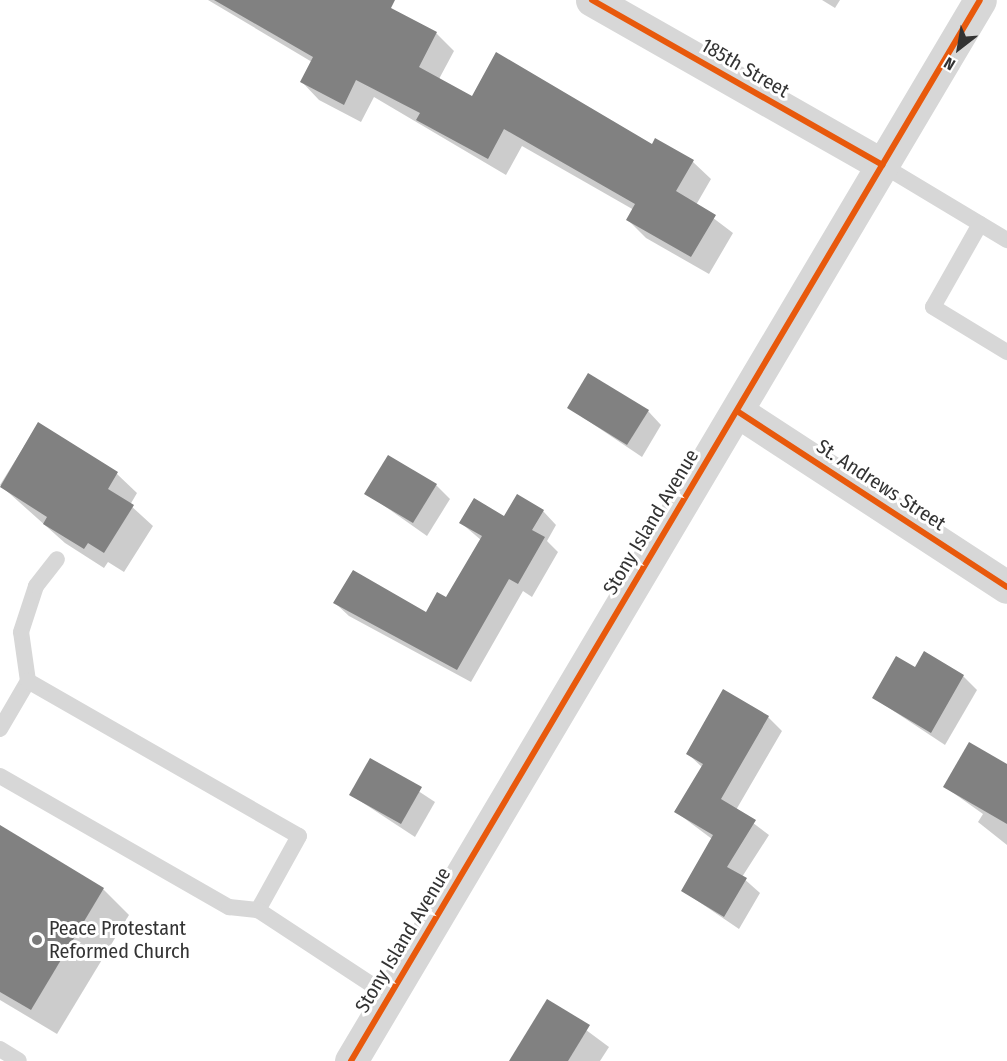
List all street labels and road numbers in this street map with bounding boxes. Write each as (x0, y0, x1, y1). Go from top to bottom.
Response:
street label: 185th Street (697, 33, 793, 103)
street label: St. Andrews Street (812, 434, 950, 536)
street label: Stony Island Avenue (598, 445, 704, 599)
street label: Stony Island Avenue (350, 863, 456, 1017)

